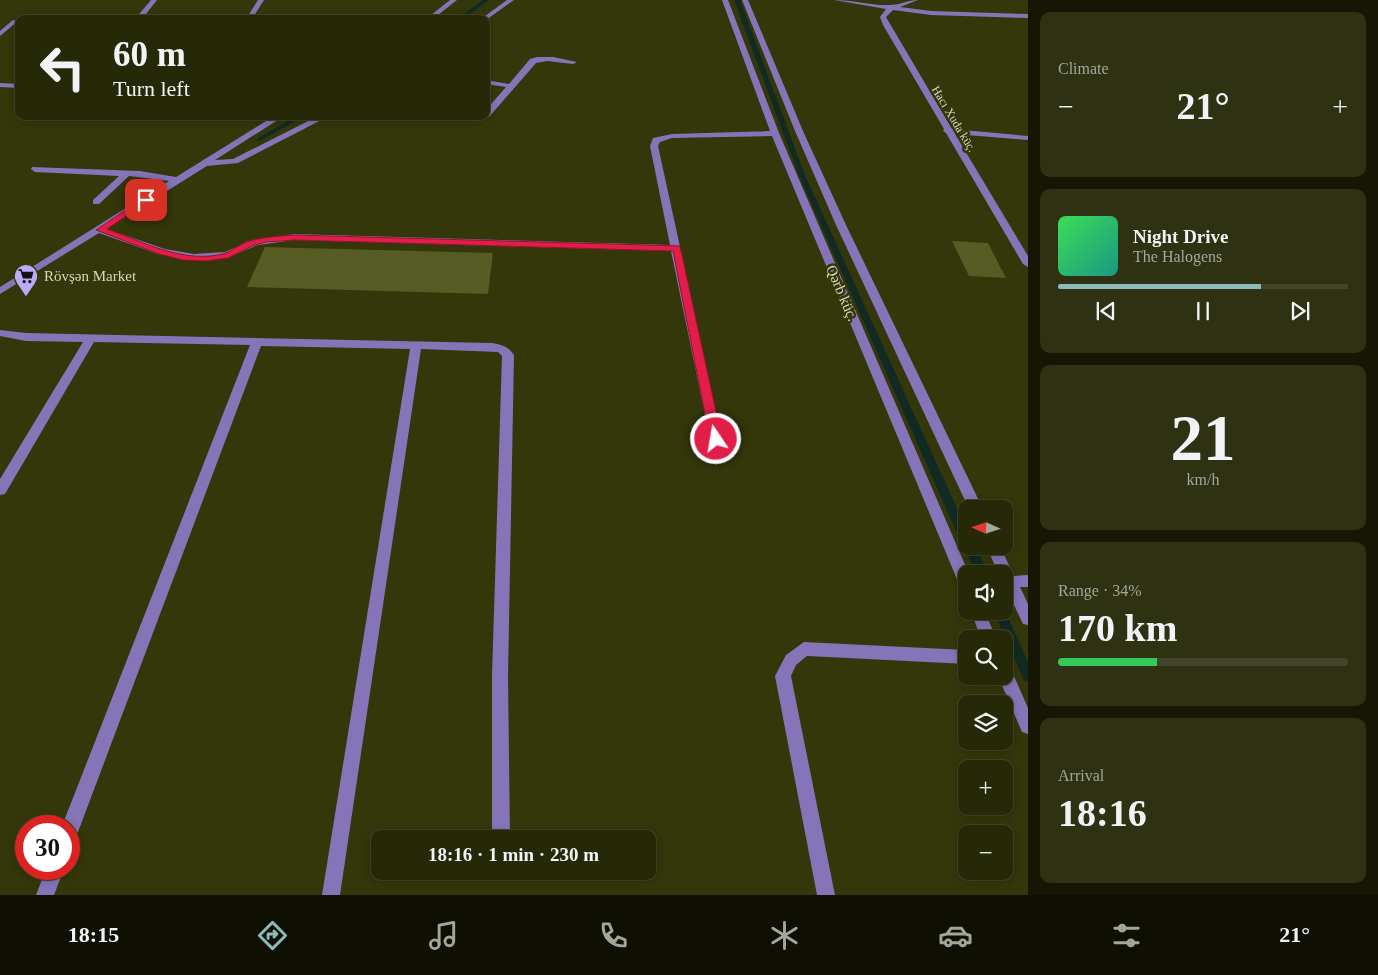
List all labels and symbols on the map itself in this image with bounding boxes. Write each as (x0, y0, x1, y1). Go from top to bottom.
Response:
street label: Hacı Xuda küç. (929, 83, 979, 155)
pin (125, 179, 167, 221)
supermarket icon: Rövşən Market (13, 263, 39, 297)
street label: Qərb küç. (823, 263, 861, 323)
place label: Rövşən Market (44, 268, 137, 284)
position arrow (689, 412, 741, 464)
north arrow (958, 500, 1012, 555)
speed limit sign: 30 (15, 815, 80, 880)

